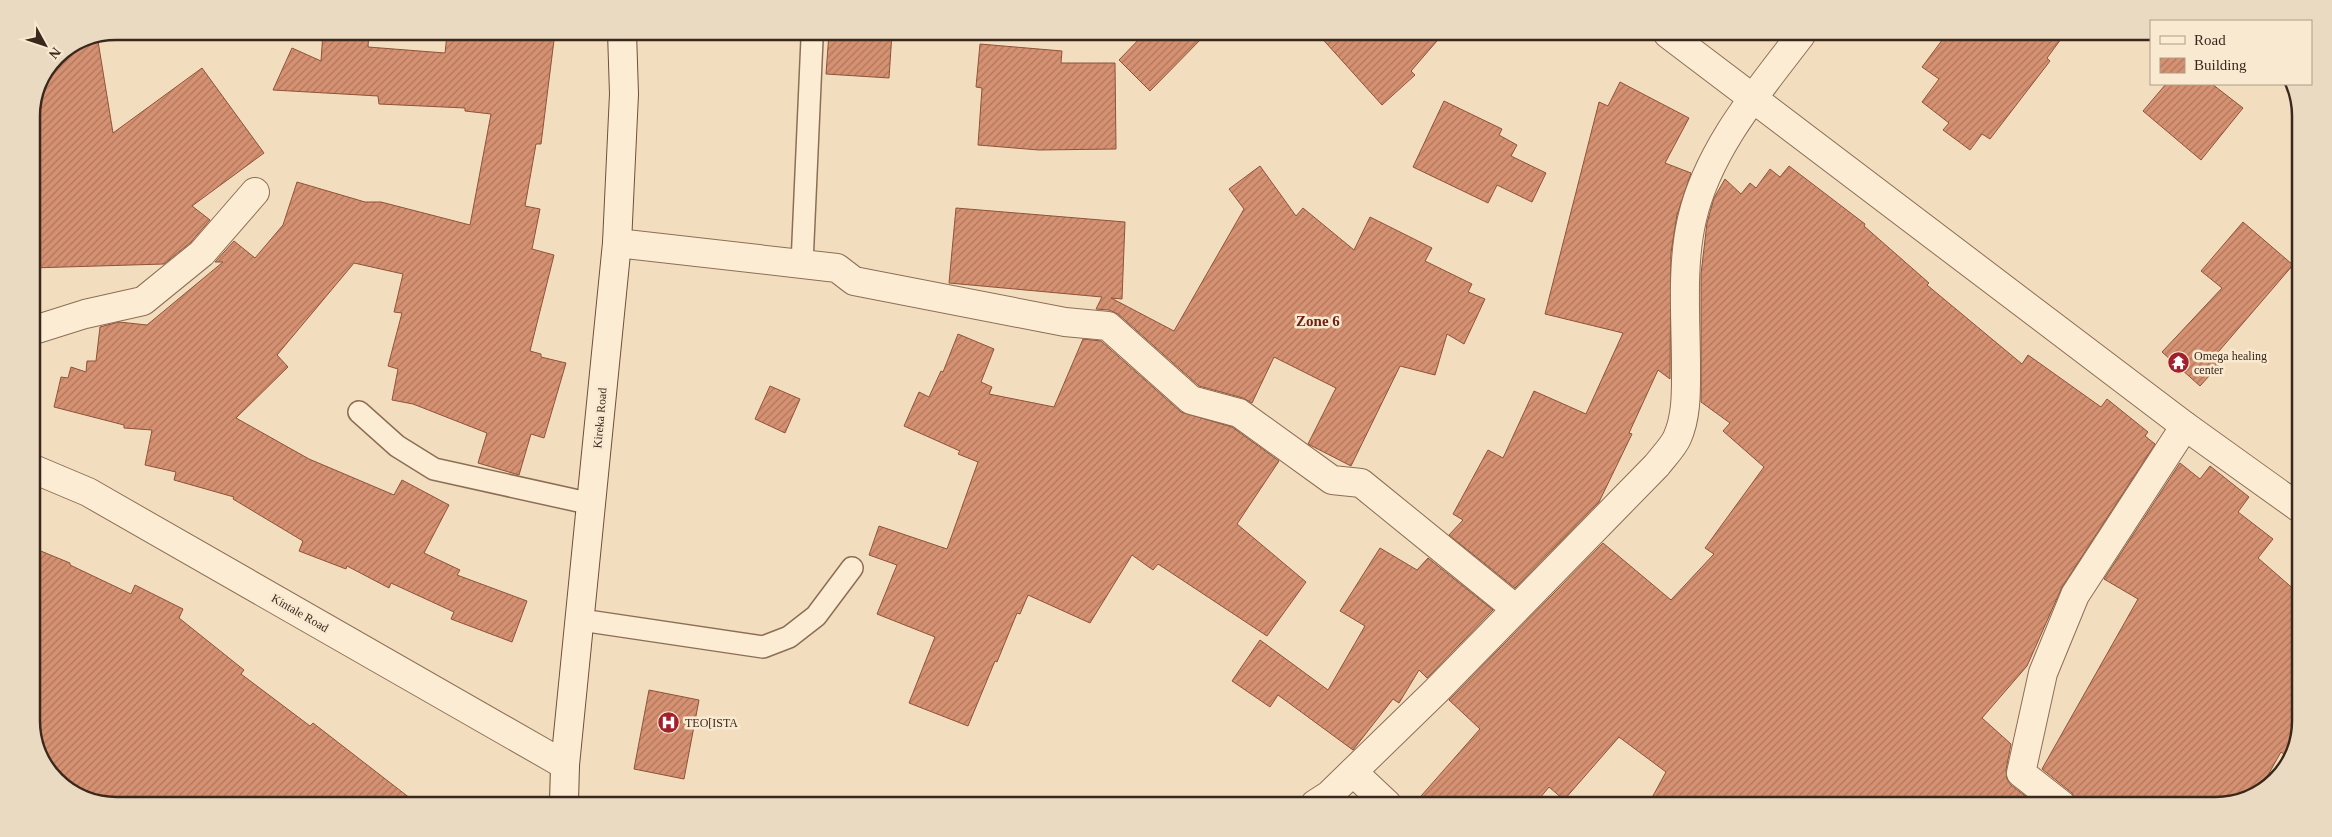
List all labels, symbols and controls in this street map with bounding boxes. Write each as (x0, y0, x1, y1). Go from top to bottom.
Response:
north arrow (20, 20, 70, 70)
legend (2150, 20, 2312, 85)
text: Road (2194, 32, 2226, 48)
text: N (46, 44, 64, 62)
text: Building (2194, 57, 2247, 73)
district label: Zone 6 (1296, 313, 1340, 329)
place label: Omega healing center (2194, 349, 2267, 377)
temple icon: Omega healing center (2166, 351, 2190, 375)
street label: Kireka Road (590, 387, 610, 449)
street label: Kintale Road (269, 591, 331, 635)
hospital icon: TEO[ISTA (657, 711, 681, 735)
place label: TEO[ISTA (685, 716, 738, 730)

